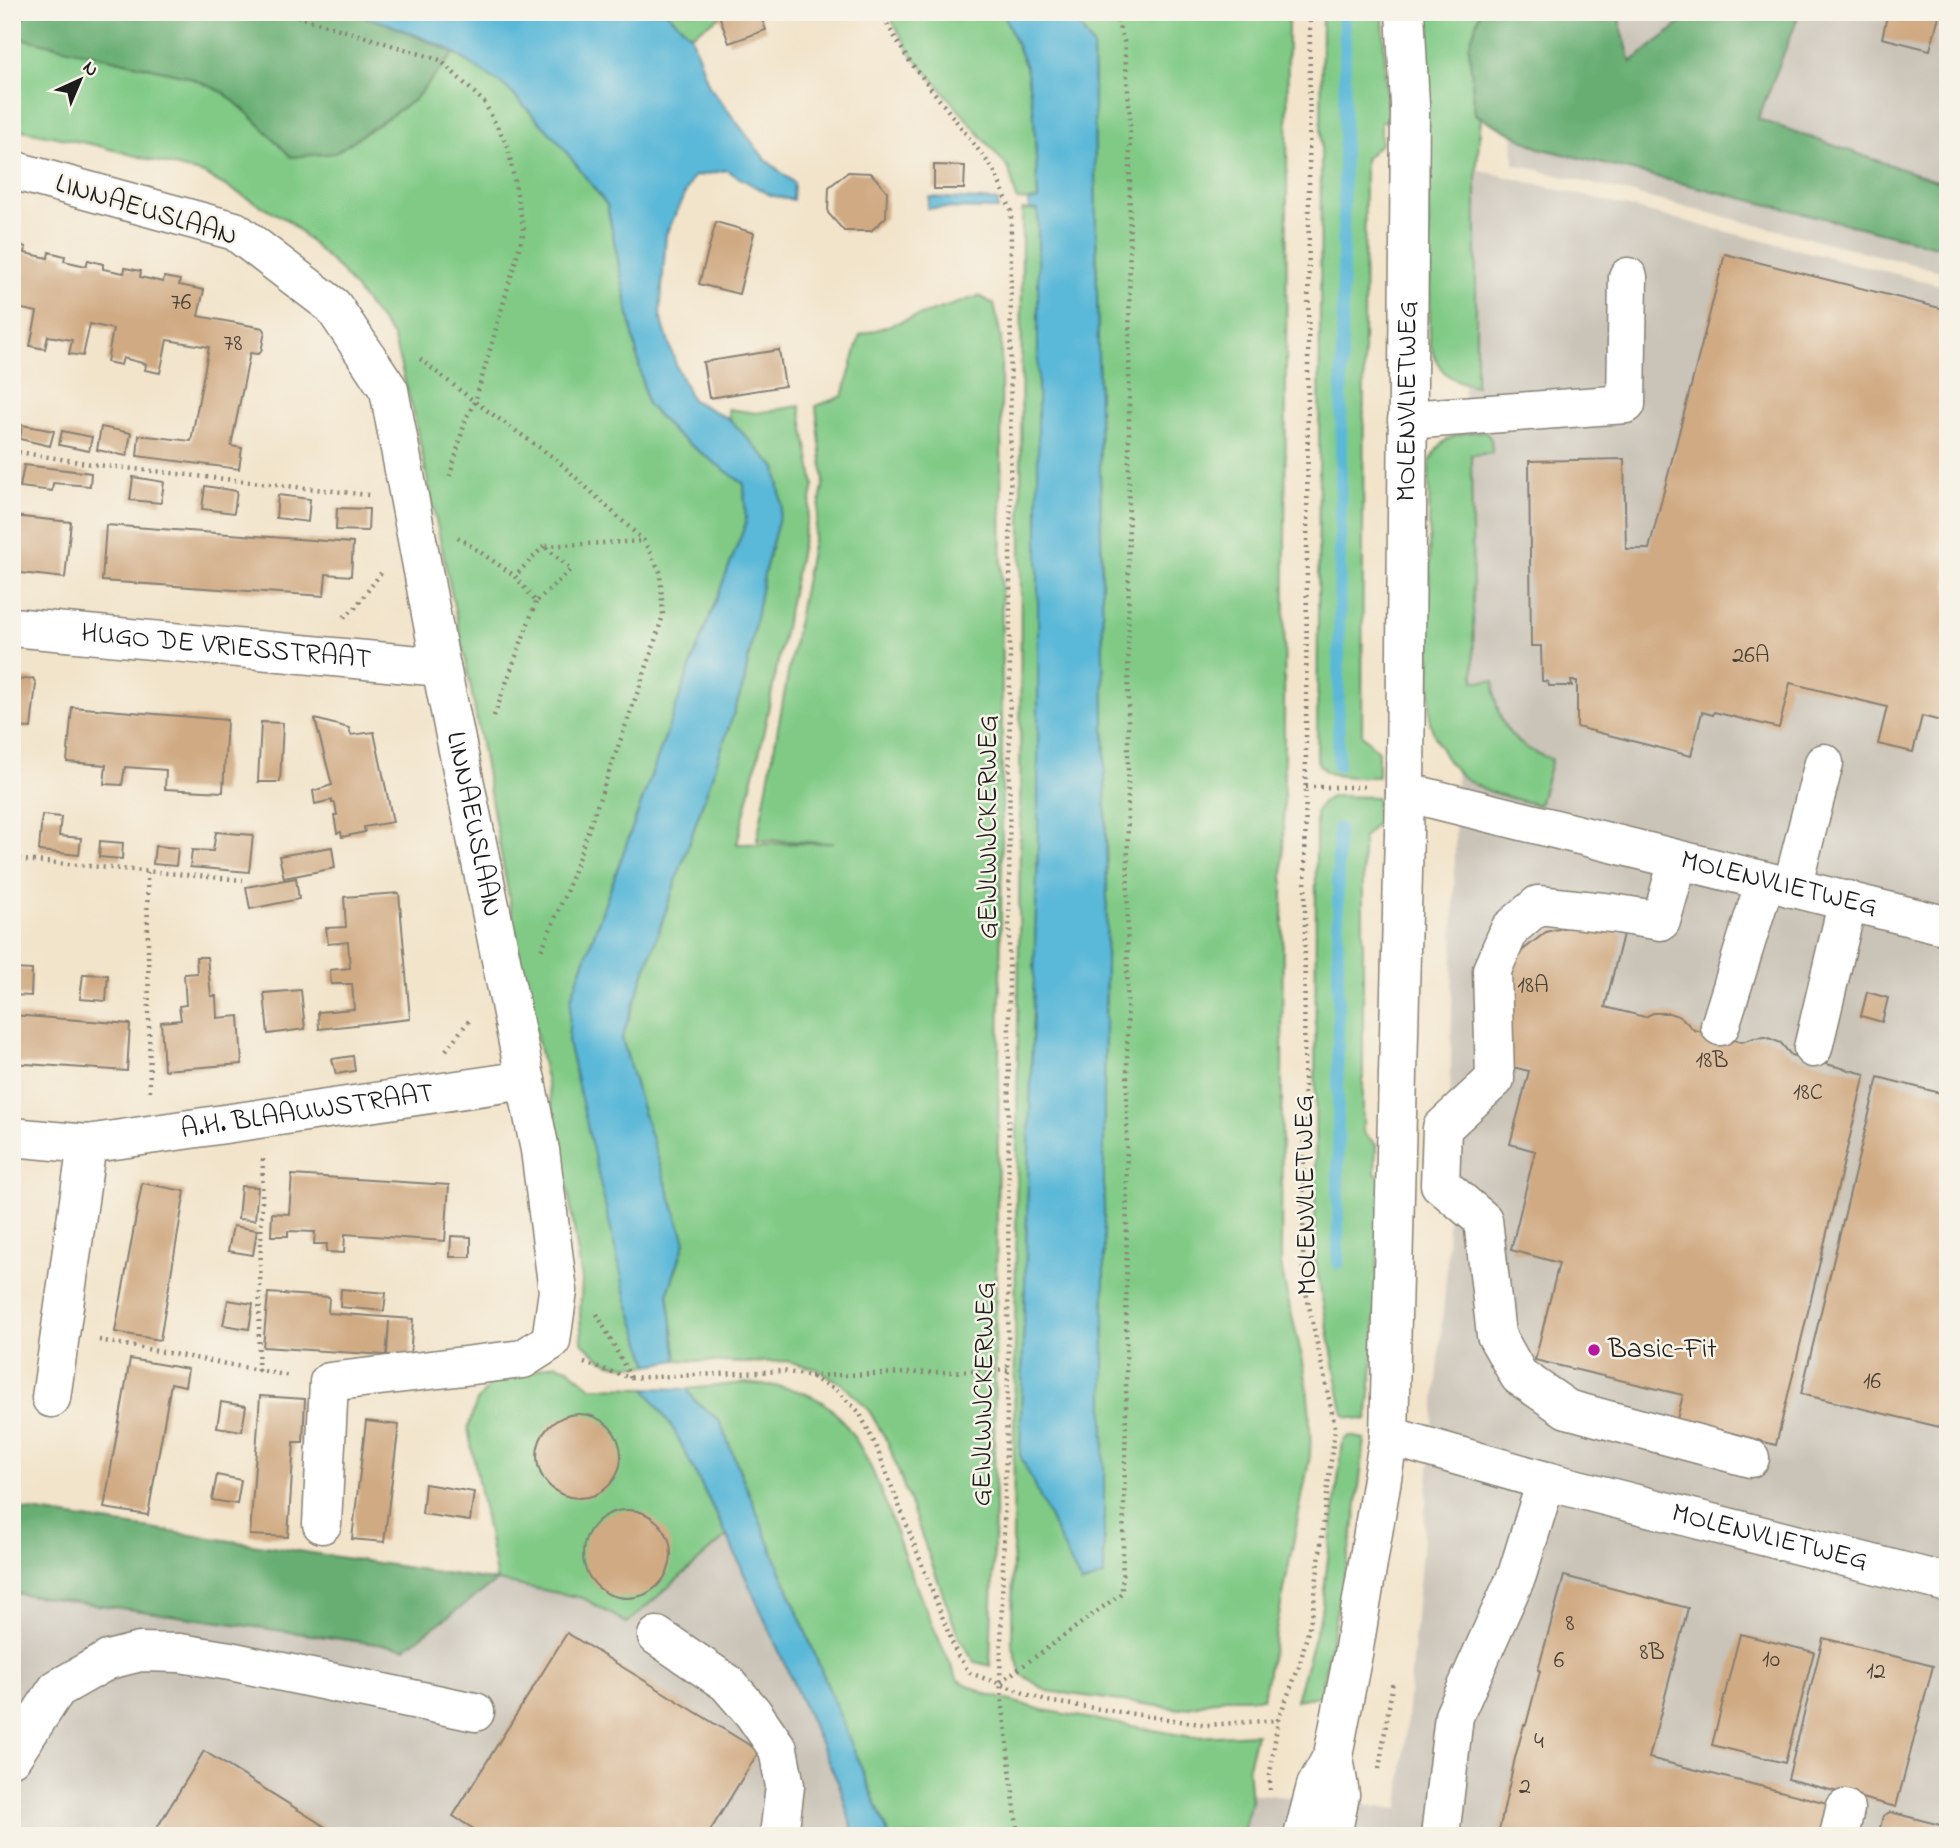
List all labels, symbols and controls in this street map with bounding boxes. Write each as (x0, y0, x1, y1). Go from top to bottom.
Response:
north arrow (46, 46, 116, 116)
text: N (76, 55, 104, 84)
street label: LINNAEUSLAAN (50, 164, 242, 258)
house number: 76 (171, 286, 192, 321)
street label: MOLENVLIETWEG (1387, 300, 1429, 502)
house number: 78 (224, 327, 242, 362)
street label: HUGO DE VRIESSTRAAT (79, 613, 373, 681)
house number: 26A (1732, 639, 1770, 674)
street label: GEIJLWIJCKERWEG (969, 715, 1010, 939)
street label: LINNAEUSLAAN (434, 728, 512, 921)
street label: MOLENVLIETWEG (1676, 840, 1881, 928)
house number: 18A (1517, 969, 1549, 1004)
house number: 18B (1696, 1044, 1728, 1079)
street label: A.H. BLAAUWSTRAAT (178, 1073, 437, 1151)
house number: 18C (1793, 1076, 1823, 1111)
street label: MOLENVLIETWEG (1285, 1094, 1329, 1296)
street label: GEIJLWIJCKERWEG (963, 1281, 1007, 1507)
place label: Basic-Fit (1607, 1330, 1717, 1371)
marker: Basic-Fit (1586, 1342, 1602, 1358)
house number: 16 (1863, 1365, 1882, 1400)
street label: MOLENVLIETWEG (1667, 1493, 1872, 1582)
house number: 8 (1566, 1607, 1575, 1642)
house number: 8B (1639, 1636, 1665, 1671)
house number: 10 (1762, 1643, 1780, 1678)
house number: 6 (1554, 1644, 1565, 1679)
house number: 12 (1866, 1655, 1886, 1690)
house number: 4 (1534, 1725, 1544, 1760)
house number: 2 (1519, 1770, 1531, 1805)

